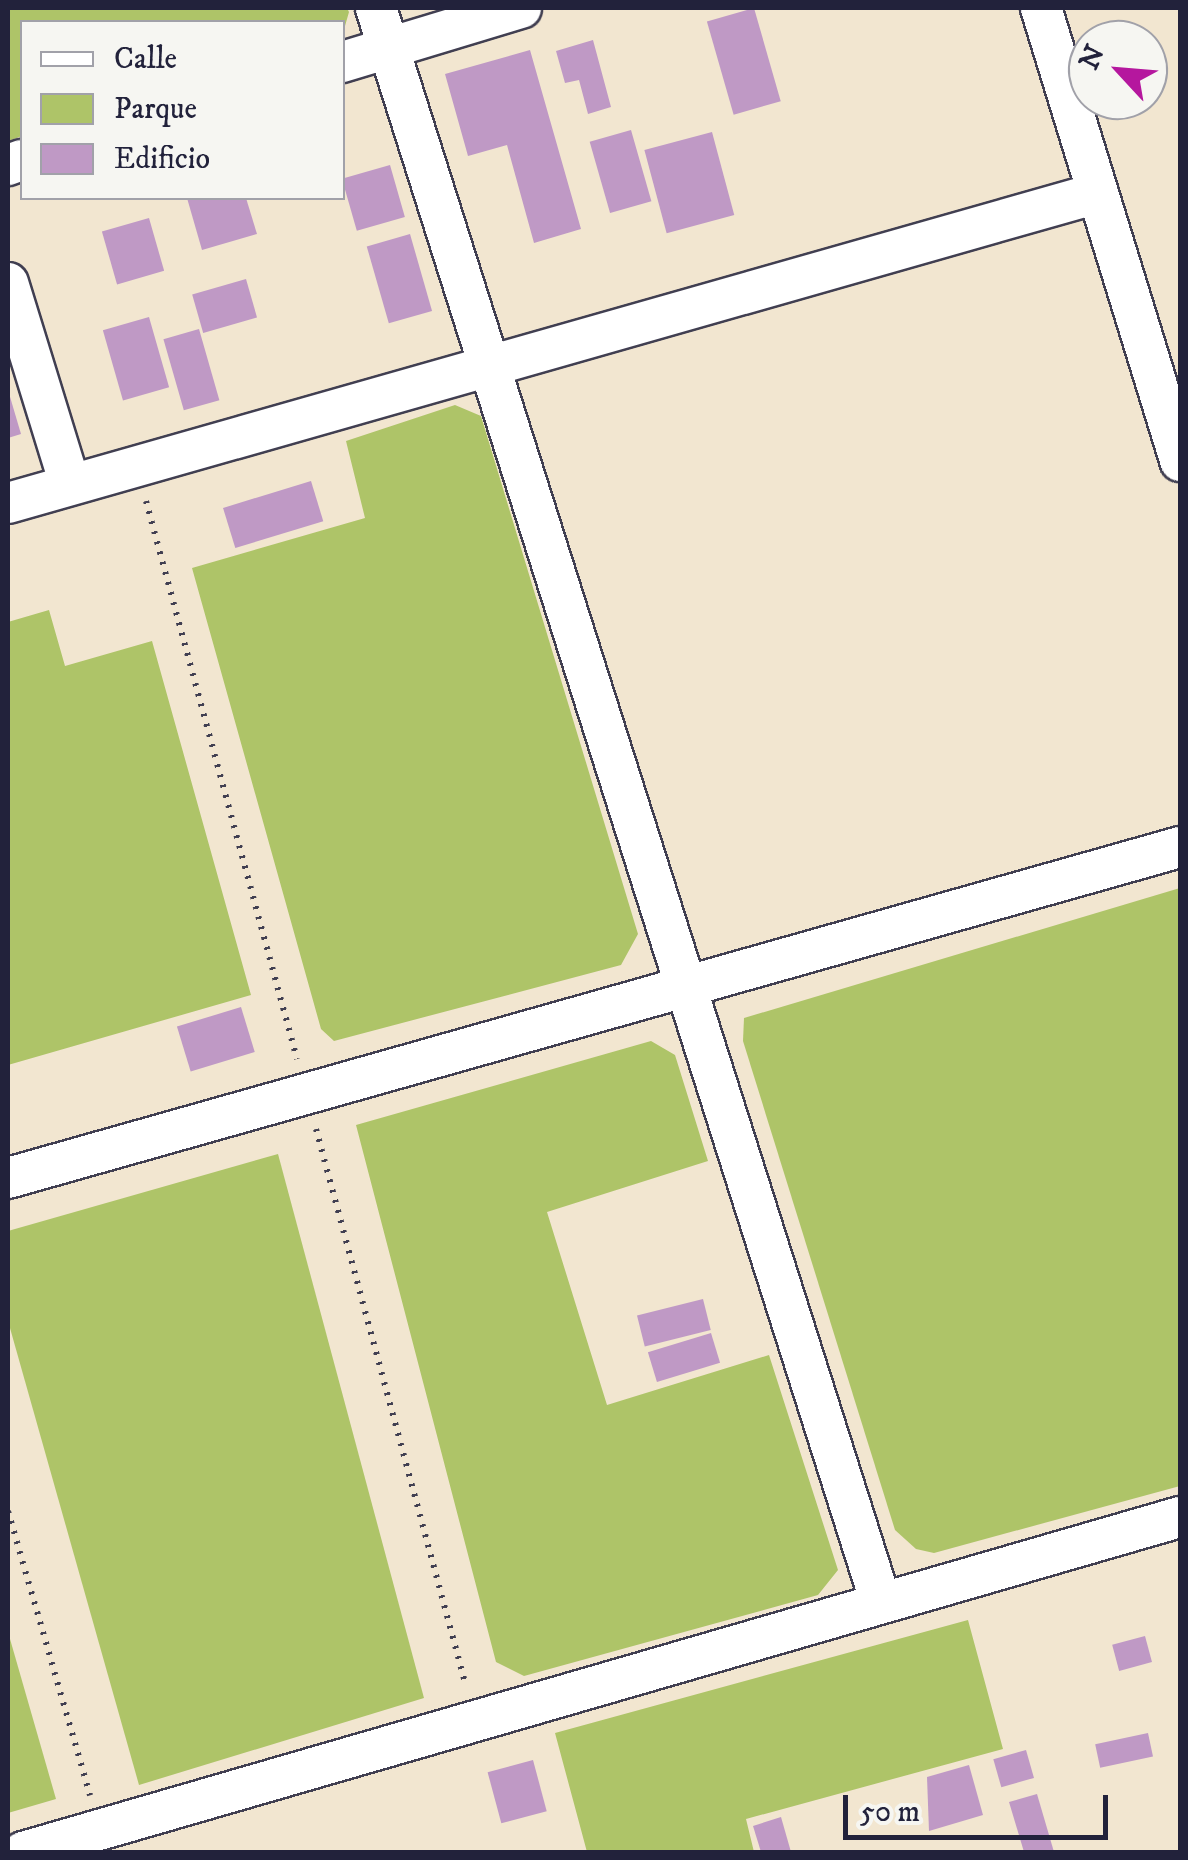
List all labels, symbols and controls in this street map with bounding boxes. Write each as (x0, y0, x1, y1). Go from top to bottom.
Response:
legend (20, 20, 345, 200)
north arrow (1068, 20, 1168, 120)
text: N (1072, 40, 1113, 76)
text: Calle (114, 41, 177, 78)
text: Parque (114, 91, 197, 128)
text: Edificio (114, 141, 210, 178)
scale bar (848, 1775, 1113, 1837)
text: 50 m (860, 1794, 920, 1831)

